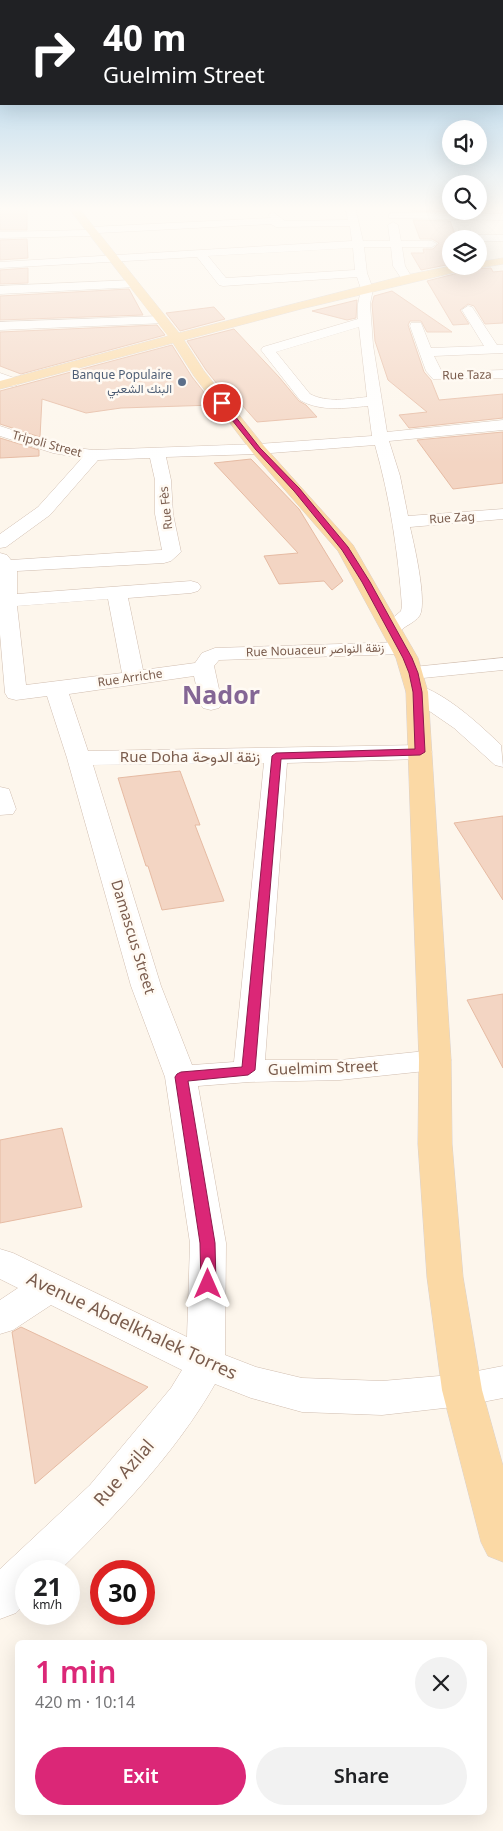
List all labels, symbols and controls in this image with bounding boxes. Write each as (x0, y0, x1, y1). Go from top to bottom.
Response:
text: 40 m (103, 14, 186, 61)
icon: right (20, 20, 85, 85)
text: Guelmim Street (103, 59, 265, 89)
map controls (442, 120, 487, 275)
button: sound (442, 120, 487, 165)
button: search (442, 175, 487, 220)
button: layers (442, 230, 487, 275)
place label: Banque Populaire البنك الشعبي (72, 366, 172, 399)
street label: Rue Taza (442, 366, 492, 383)
marker: Banque Populaire البنك الشعبي (176, 376, 188, 388)
pin (201, 382, 243, 424)
icon: arrive (208, 389, 236, 417)
street label: Tripoli Street (10, 426, 85, 461)
street label: Rue Fès (155, 485, 176, 531)
street label: Rue Zag (429, 507, 475, 528)
street label: Rue Nouaceur زنقة النواصر (246, 639, 384, 660)
street label: Rue Arriche (96, 665, 164, 690)
district label: Nador (182, 677, 260, 711)
street label: Rue Doha زنقة الدوحة (120, 746, 260, 766)
street label: Damascus Street (107, 877, 161, 997)
street label: Guelmim Street (268, 1055, 379, 1079)
position arrow (181, 1257, 233, 1309)
street label: Avenue Abdelkhalek Torres (24, 1266, 241, 1384)
street label: Rue Azilal (88, 1434, 159, 1511)
speed limit sign: 30 (90, 1560, 155, 1625)
text: 21 (33, 1569, 62, 1603)
text: km/h (33, 1596, 62, 1613)
text: 1 min (35, 1651, 116, 1692)
button: close (415, 1657, 467, 1709)
text: 420 m · 10:14 (35, 1691, 135, 1713)
button: Exit (35, 1747, 246, 1805)
button: Share (256, 1747, 467, 1805)

